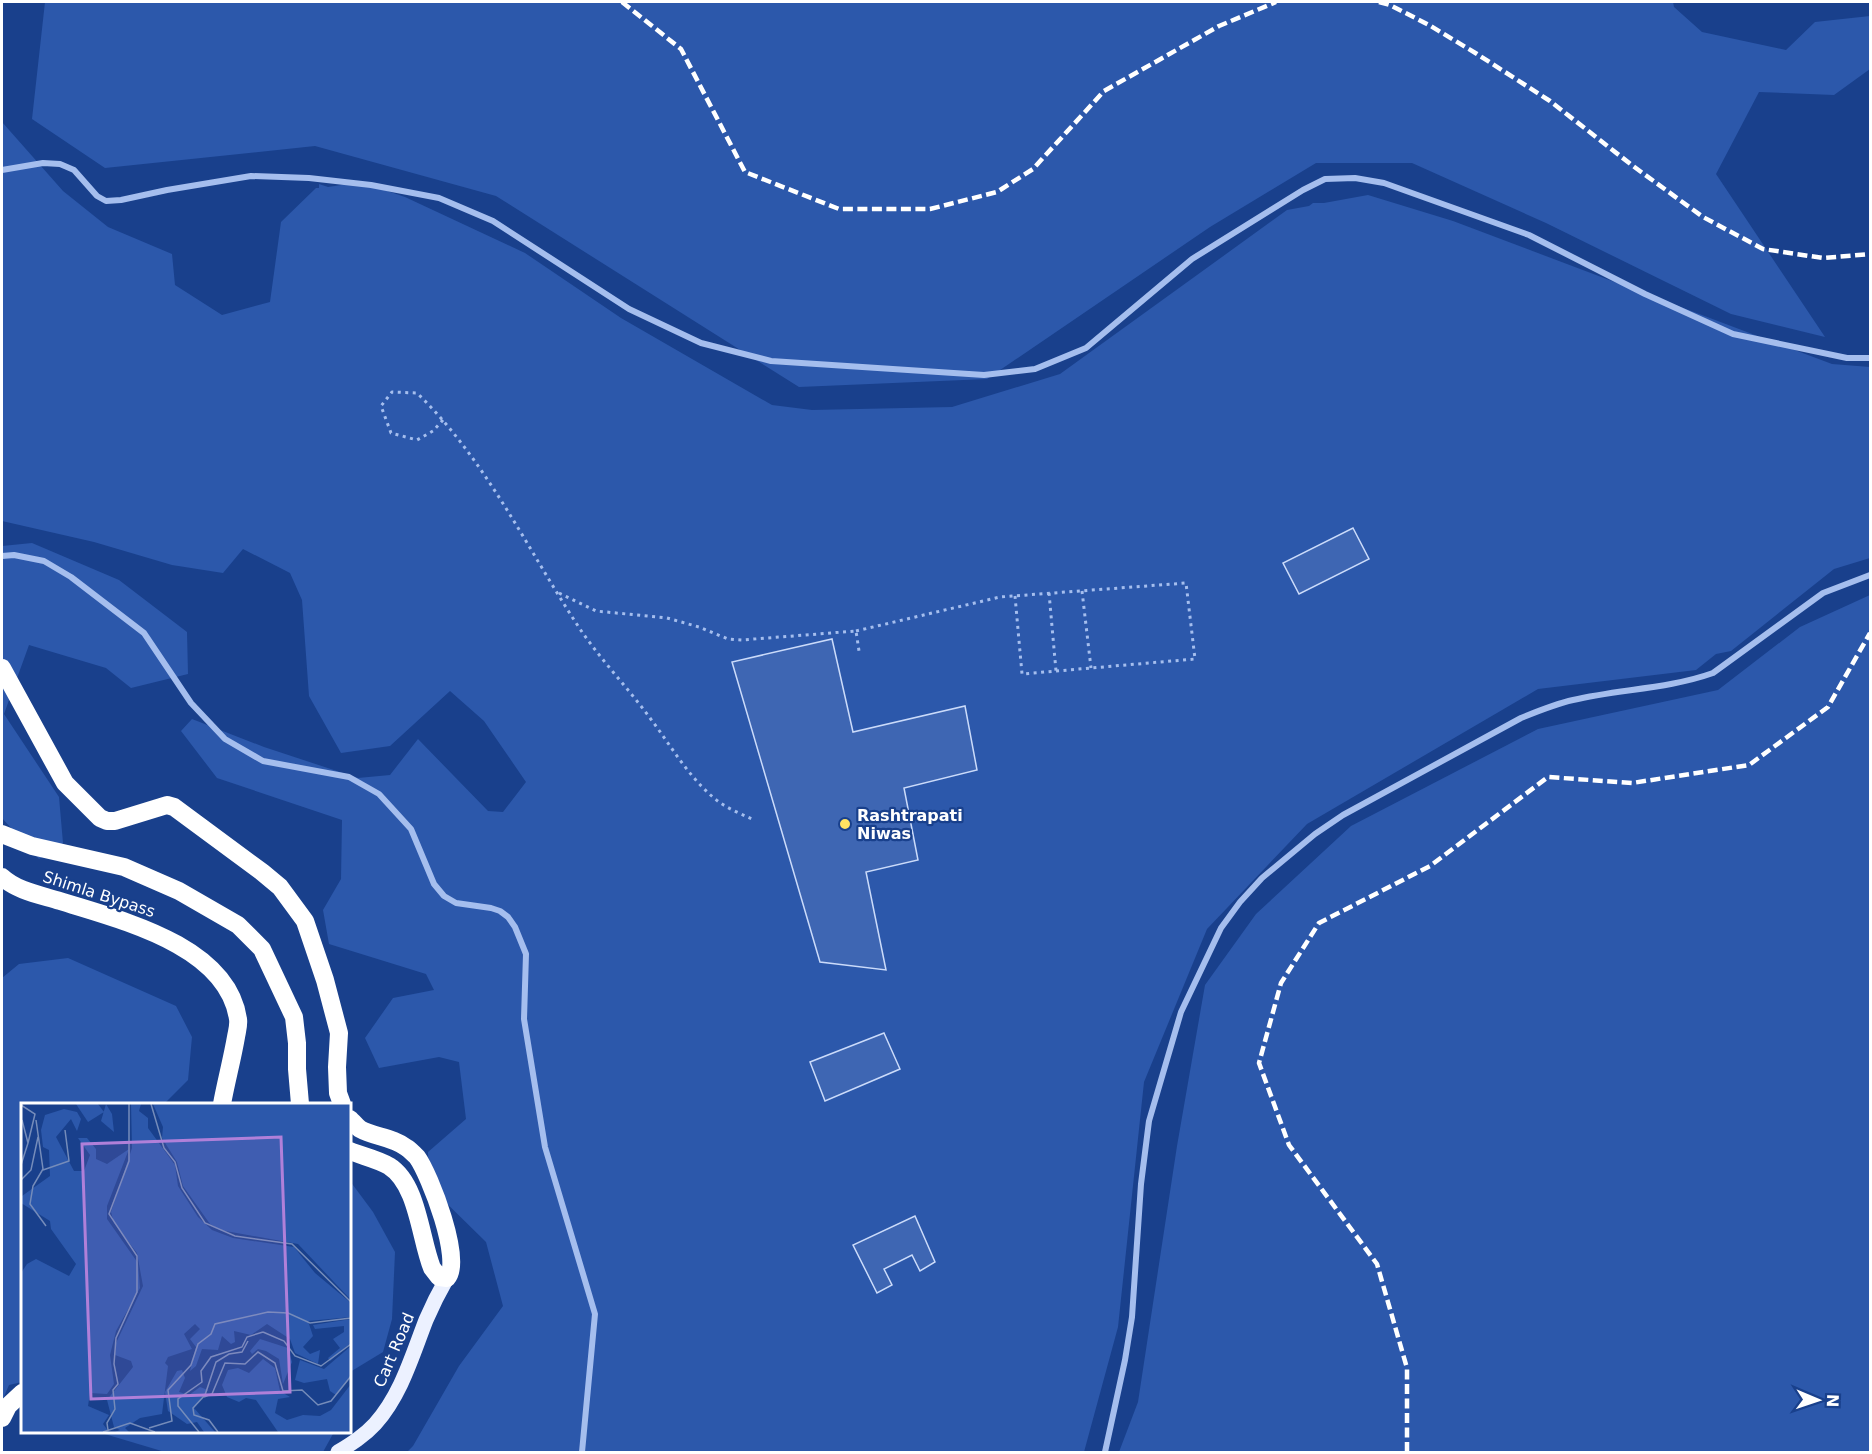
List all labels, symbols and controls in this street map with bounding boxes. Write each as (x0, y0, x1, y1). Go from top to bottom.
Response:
place label: Rashtrapati Niwas (857, 806, 963, 843)
marker: Rashtrapati Niwas (838, 817, 852, 831)
street label: Shimla Bypass (41, 867, 157, 921)
inset map (21, 1103, 351, 1433)
street label: Cart Road (370, 1310, 418, 1390)
north arrow (1788, 1370, 1848, 1430)
text: N (1823, 1393, 1842, 1408)

